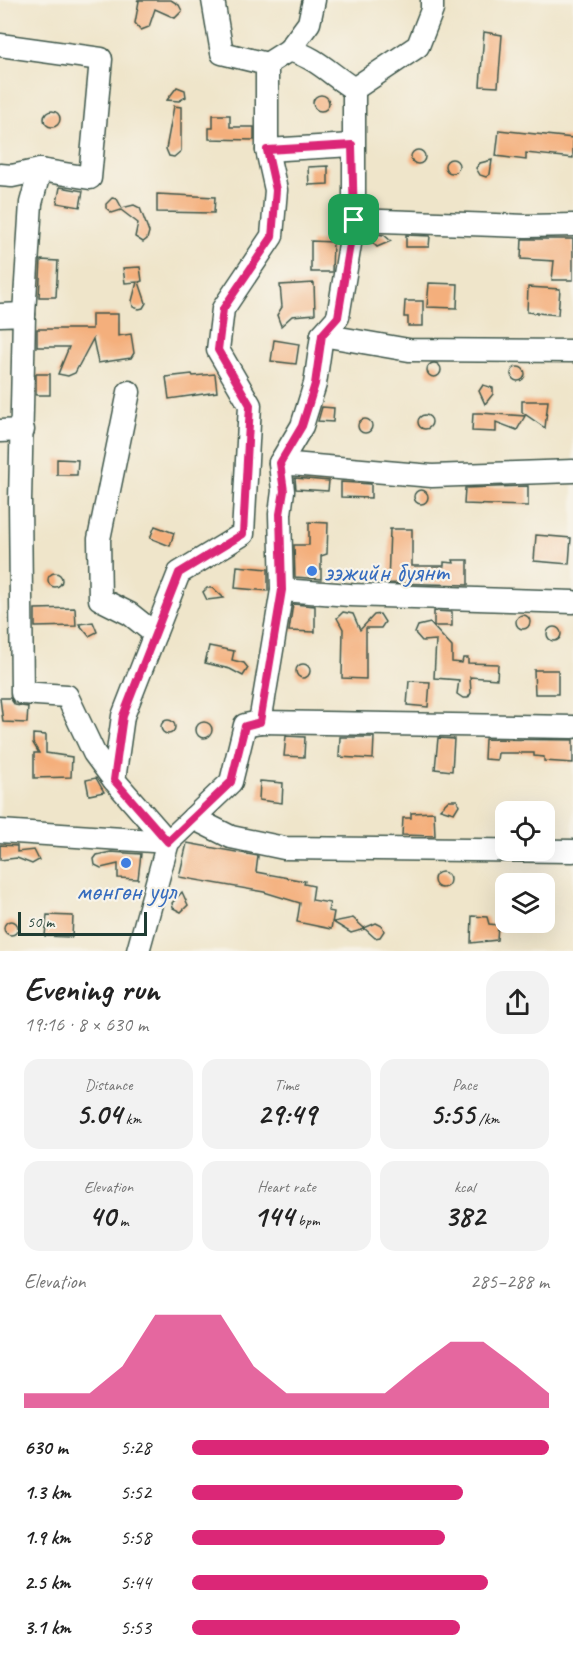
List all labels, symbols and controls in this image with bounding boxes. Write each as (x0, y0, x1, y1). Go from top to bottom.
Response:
pin (328, 194, 379, 245)
icon: arrive (337, 203, 370, 236)
place label: ээжийн буянт (324, 554, 450, 589)
marker: ээжийн буянт (305, 564, 319, 578)
map controls (495, 801, 555, 933)
button: locate (495, 801, 555, 861)
marker: мөнгөн уул (119, 856, 133, 870)
place label: мөнгөн уул (76, 873, 177, 908)
button: layers (495, 873, 555, 933)
scale bar (18, 909, 147, 936)
text: 50 m (27, 912, 54, 932)
text: Evening run (24, 968, 159, 1010)
button: share (486, 971, 549, 1034)
text: 19:16 · 8 × 630 m (24, 1012, 148, 1037)
text: Distance (85, 1075, 132, 1095)
text: Time (274, 1075, 299, 1095)
text: Pace (452, 1075, 477, 1095)
text: 5.04 (76, 1095, 122, 1133)
text: 29:49 (257, 1095, 316, 1133)
text: 5:55 (430, 1095, 475, 1133)
text: km (122, 1109, 141, 1129)
text: /km (475, 1109, 499, 1129)
text: Elevation (84, 1177, 133, 1197)
text: Heart rate (257, 1177, 316, 1197)
text: kcal (454, 1177, 475, 1197)
text: 40 (89, 1197, 116, 1235)
text: 144 (253, 1197, 294, 1235)
text: 382 (444, 1197, 485, 1235)
text: m (116, 1211, 128, 1231)
text: bpm (294, 1211, 320, 1231)
text: Elevation (24, 1269, 86, 1294)
text: 285–288 m (470, 1269, 549, 1294)
text: 630 m (24, 1435, 68, 1460)
text: 5:28 (120, 1435, 151, 1460)
text: 1.3 km (24, 1480, 71, 1505)
text: 5:52 (120, 1480, 151, 1505)
text: 1.9 km (24, 1525, 70, 1550)
text: 5:58 (120, 1525, 151, 1550)
text: 2.5 km (24, 1570, 70, 1595)
text: 5:44 (120, 1570, 151, 1595)
text: 3.1 km (24, 1615, 71, 1640)
text: 5:53 (120, 1615, 151, 1640)

